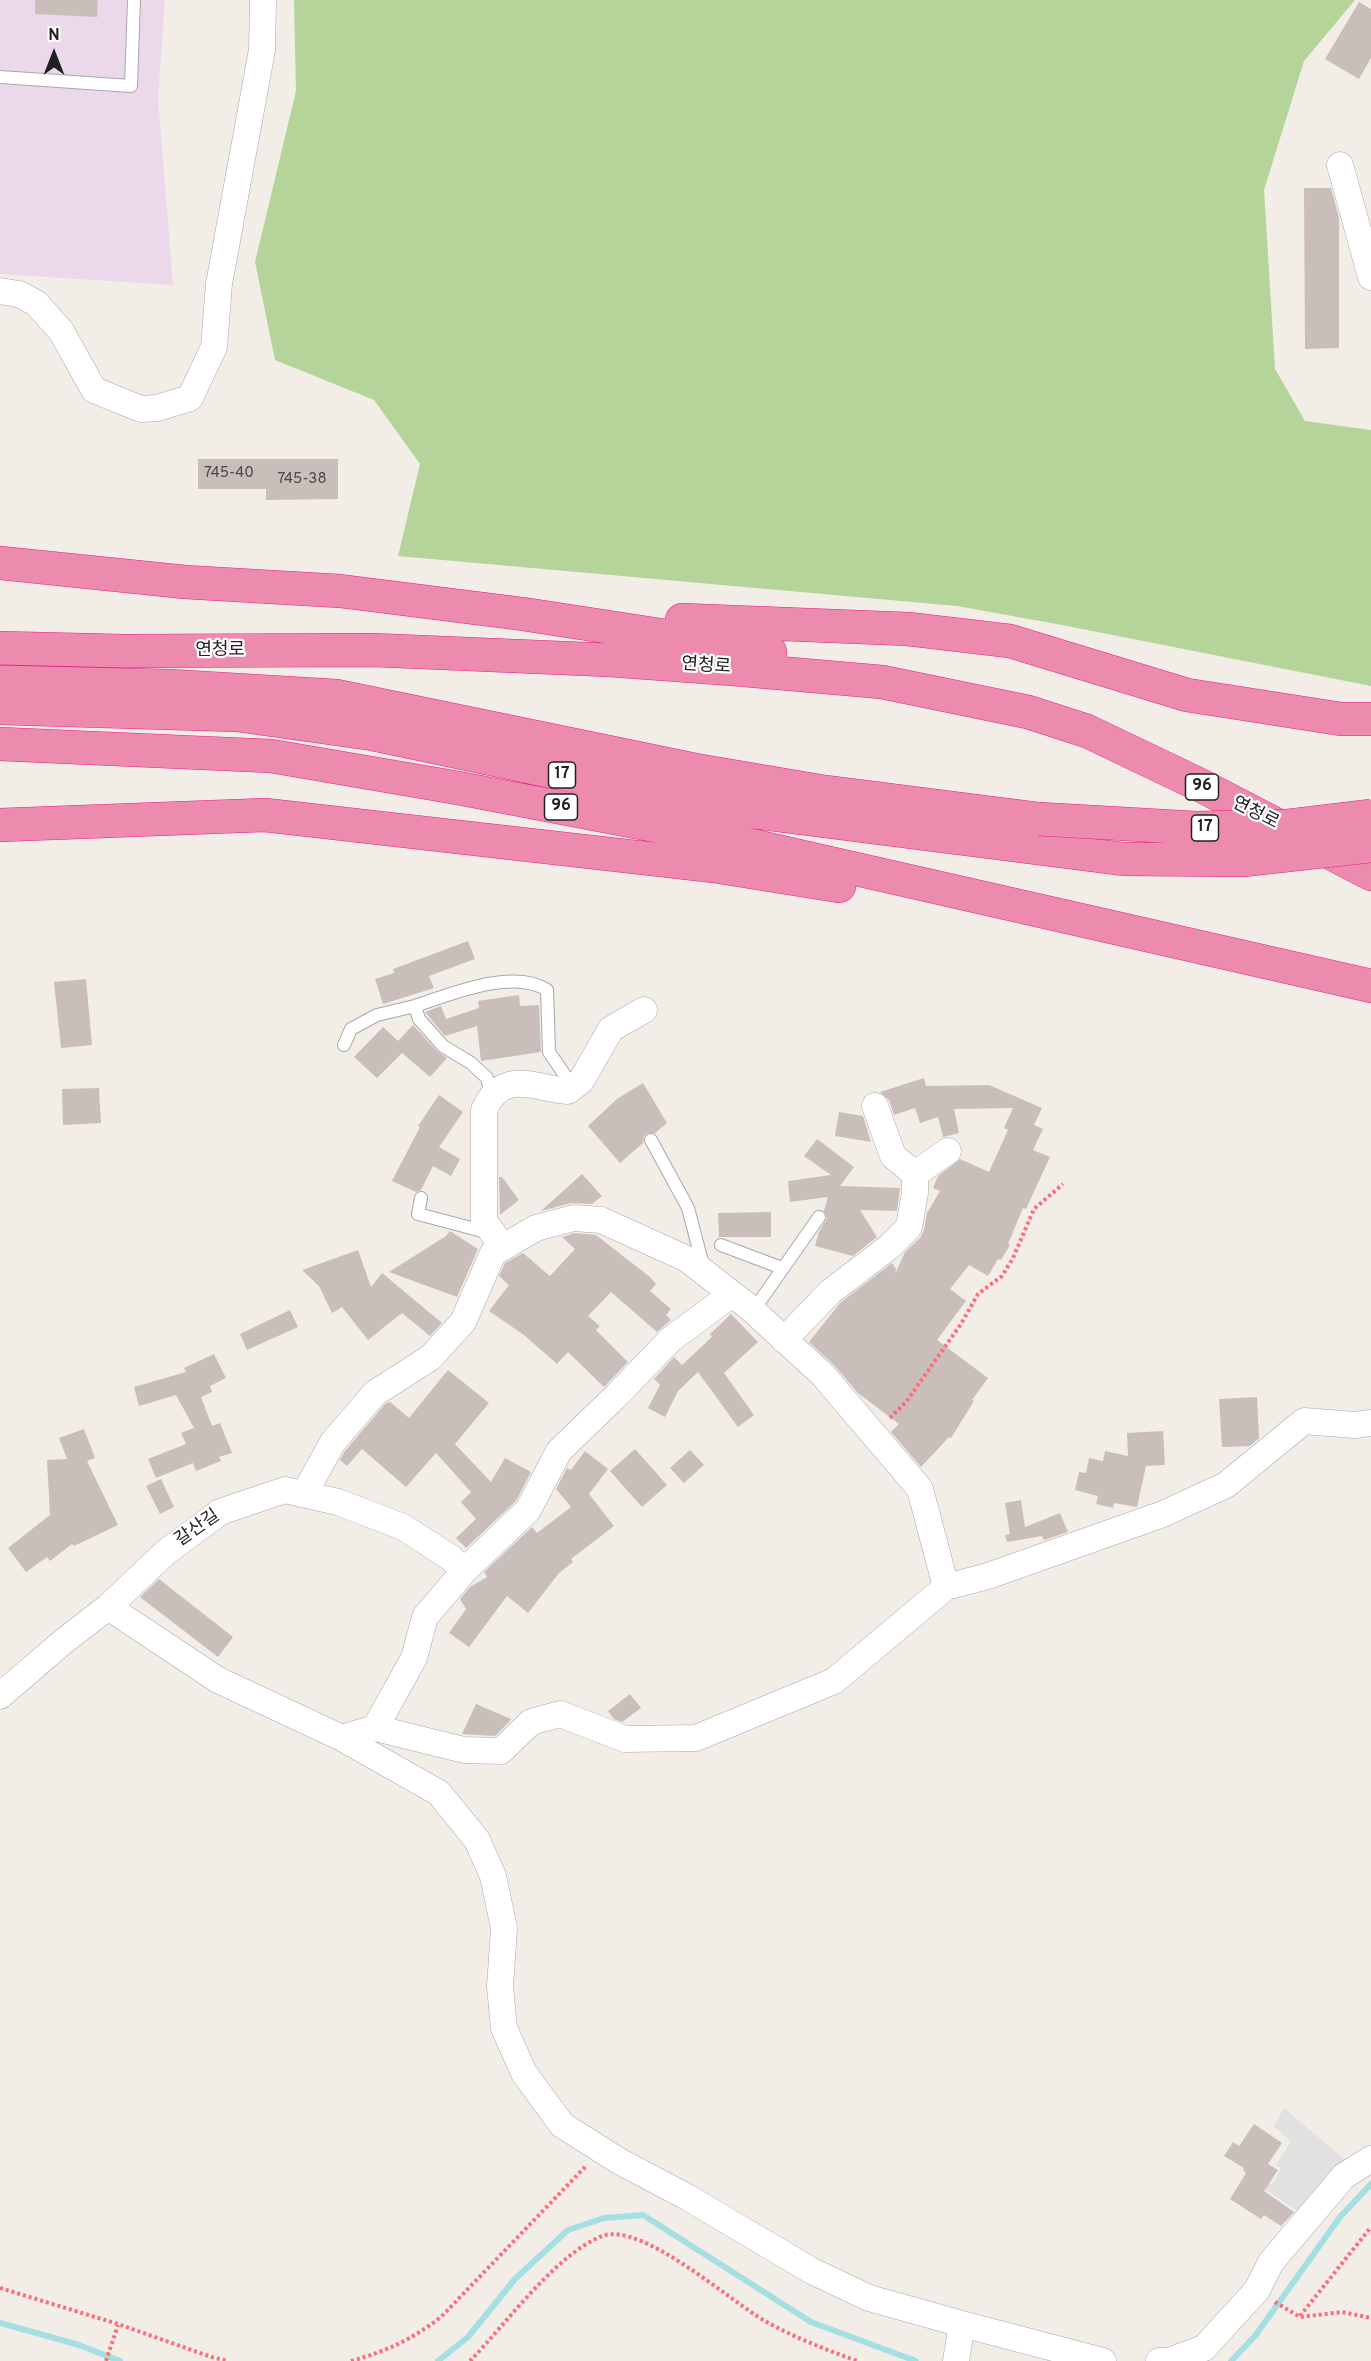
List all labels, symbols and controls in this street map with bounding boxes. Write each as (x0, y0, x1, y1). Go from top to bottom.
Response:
north arrow (24, 24, 84, 84)
text: N (48, 26, 60, 46)
house number: 745-40 (204, 465, 254, 483)
house number: 745-38 (277, 471, 327, 489)
street label: 연청로 (195, 640, 245, 662)
street label: 연청로 (680, 654, 732, 680)
road number: 17 (548, 762, 576, 788)
road number: 96 (1186, 774, 1218, 800)
street label: 연청로 (1228, 793, 1282, 835)
road number: 96 (544, 794, 578, 820)
road number: 17 (1192, 815, 1218, 841)
street label: 갈산길 (171, 1506, 225, 1552)

